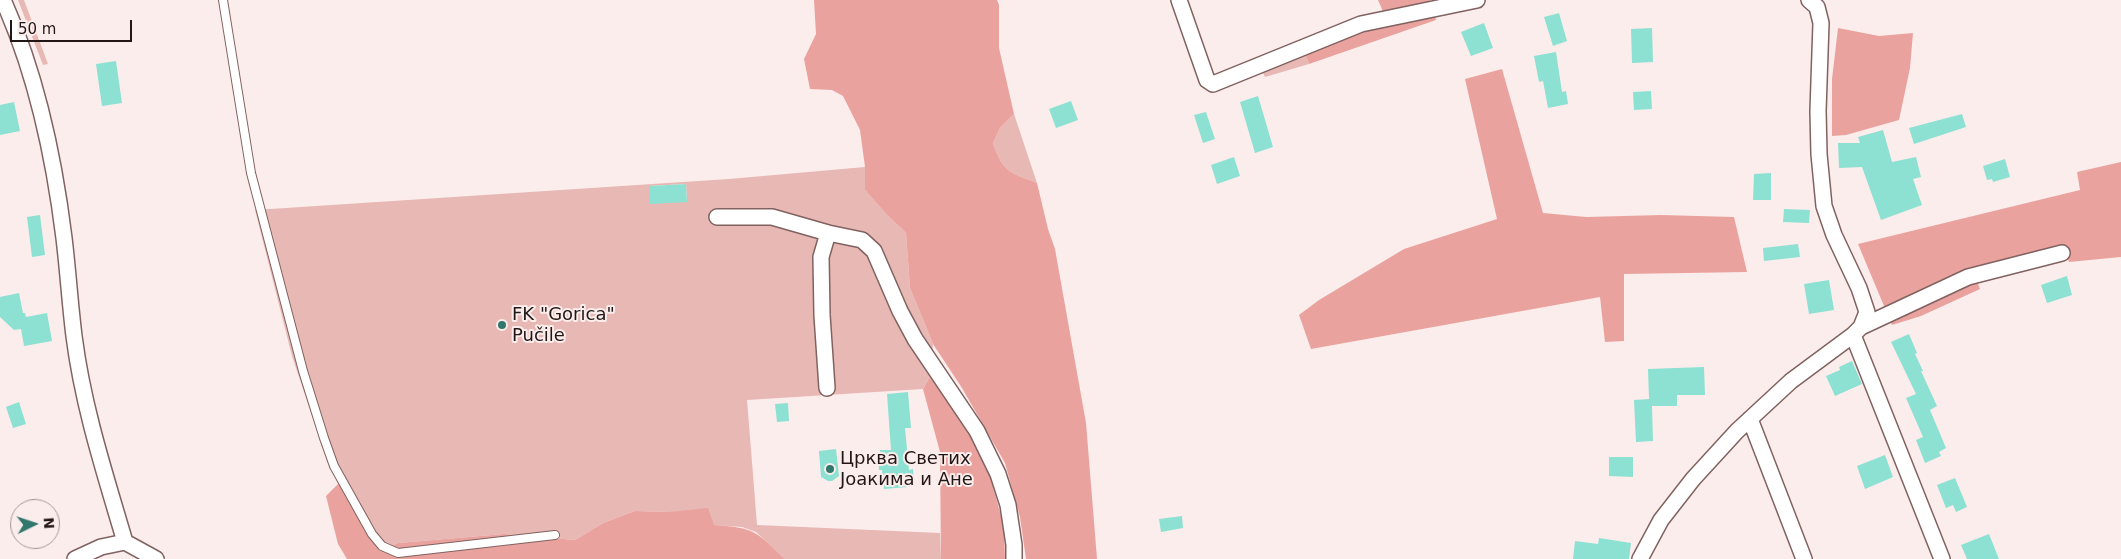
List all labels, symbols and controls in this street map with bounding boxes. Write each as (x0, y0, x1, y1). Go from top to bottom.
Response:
scale bar (12, 10, 135, 42)
text: 50 m (18, 20, 56, 38)
place label: FK "Gorica" Pučile (512, 304, 615, 346)
marker: FK "Gorica" Pučile (496, 319, 508, 331)
place label: Црква Светих Јоакима и Ане (840, 448, 973, 490)
marker: Црква Светих Јоакима и Ане (824, 463, 836, 475)
north arrow (10, 499, 60, 549)
text: N (41, 517, 57, 529)

